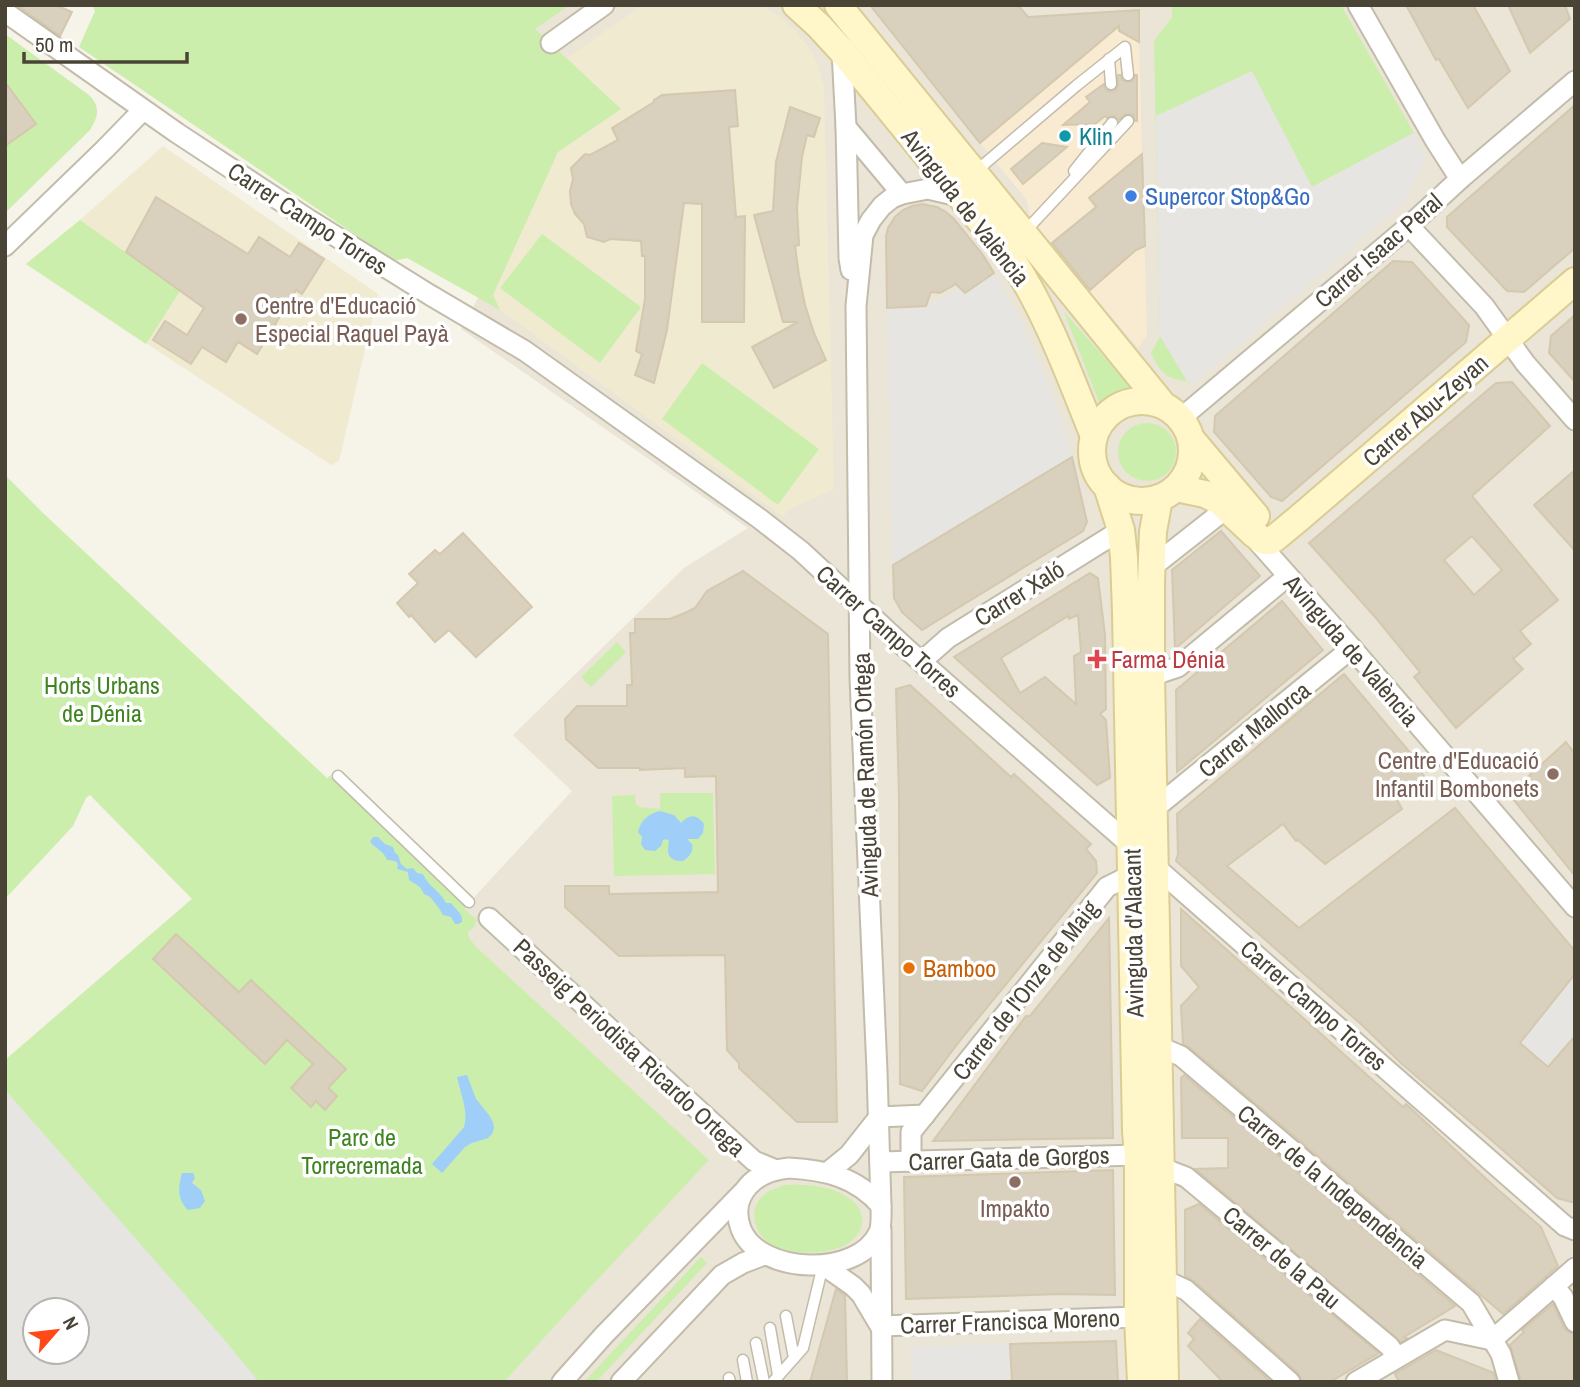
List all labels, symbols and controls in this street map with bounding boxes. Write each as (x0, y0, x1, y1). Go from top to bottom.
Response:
scale bar (24, 21, 187, 65)
text: 50 m (35, 30, 73, 59)
place label: Klin (1079, 120, 1113, 152)
street label: Avinguda de València (894, 121, 1037, 292)
marker: Klin (1057, 128, 1073, 144)
street label: Carrer Campo Torres (222, 154, 394, 282)
place label: Supercor Stop&Go (1145, 180, 1310, 212)
street label: Carrer Isaac Peral (1307, 186, 1449, 314)
marker: Supercor Stop&Go (1123, 188, 1139, 204)
place label: Centre d'Educació Especial Raquel Payà (255, 289, 449, 349)
marker: Centre d'Educació Especial Raquel Payà (233, 311, 249, 327)
street label: Carrer Abu-Zeyan (1355, 347, 1495, 473)
street label: Carrer Xaló (968, 553, 1070, 633)
street label: Carrer Campo Torres (810, 557, 968, 705)
street label: Avinguda de València (1277, 567, 1427, 733)
place label: Farma Dénia (1111, 643, 1225, 675)
marker: Farma Dénia (1089, 651, 1105, 667)
street label: Avinguda de Ramón Ortega (845, 652, 885, 899)
park label: Horts Urbans de Dénia (44, 669, 160, 729)
street label: Carrer Mallorca (1191, 674, 1317, 784)
place label: Centre d'Educació Infantil Bombonets (1375, 744, 1539, 804)
marker: Centre d'Educació Infantil Bombonets (1545, 766, 1561, 782)
street label: Avinguda d'Alacant (1116, 848, 1150, 1019)
street label: Carrer de l'Onze de Maig (945, 893, 1105, 1087)
street label: Passeig Periodista Ricardo Ortega (507, 931, 753, 1163)
street label: Carrer Campo Torres (1234, 932, 1394, 1078)
place label: Bamboo (923, 952, 996, 984)
marker: Bamboo (901, 960, 917, 976)
street label: Carrer de la Independència (1231, 1097, 1435, 1275)
park label: Parc de Torrecremada (301, 1121, 423, 1181)
street label: Carrer Gata de Gorgos (908, 1138, 1110, 1178)
marker: Impakto (1007, 1174, 1023, 1190)
place label: Impakto (980, 1192, 1050, 1224)
street label: Carrer de la Pau (1216, 1198, 1348, 1316)
north arrow (21, 1296, 91, 1366)
street label: Carrer Francisca Moreno (900, 1301, 1120, 1341)
text: N (57, 1312, 85, 1334)

